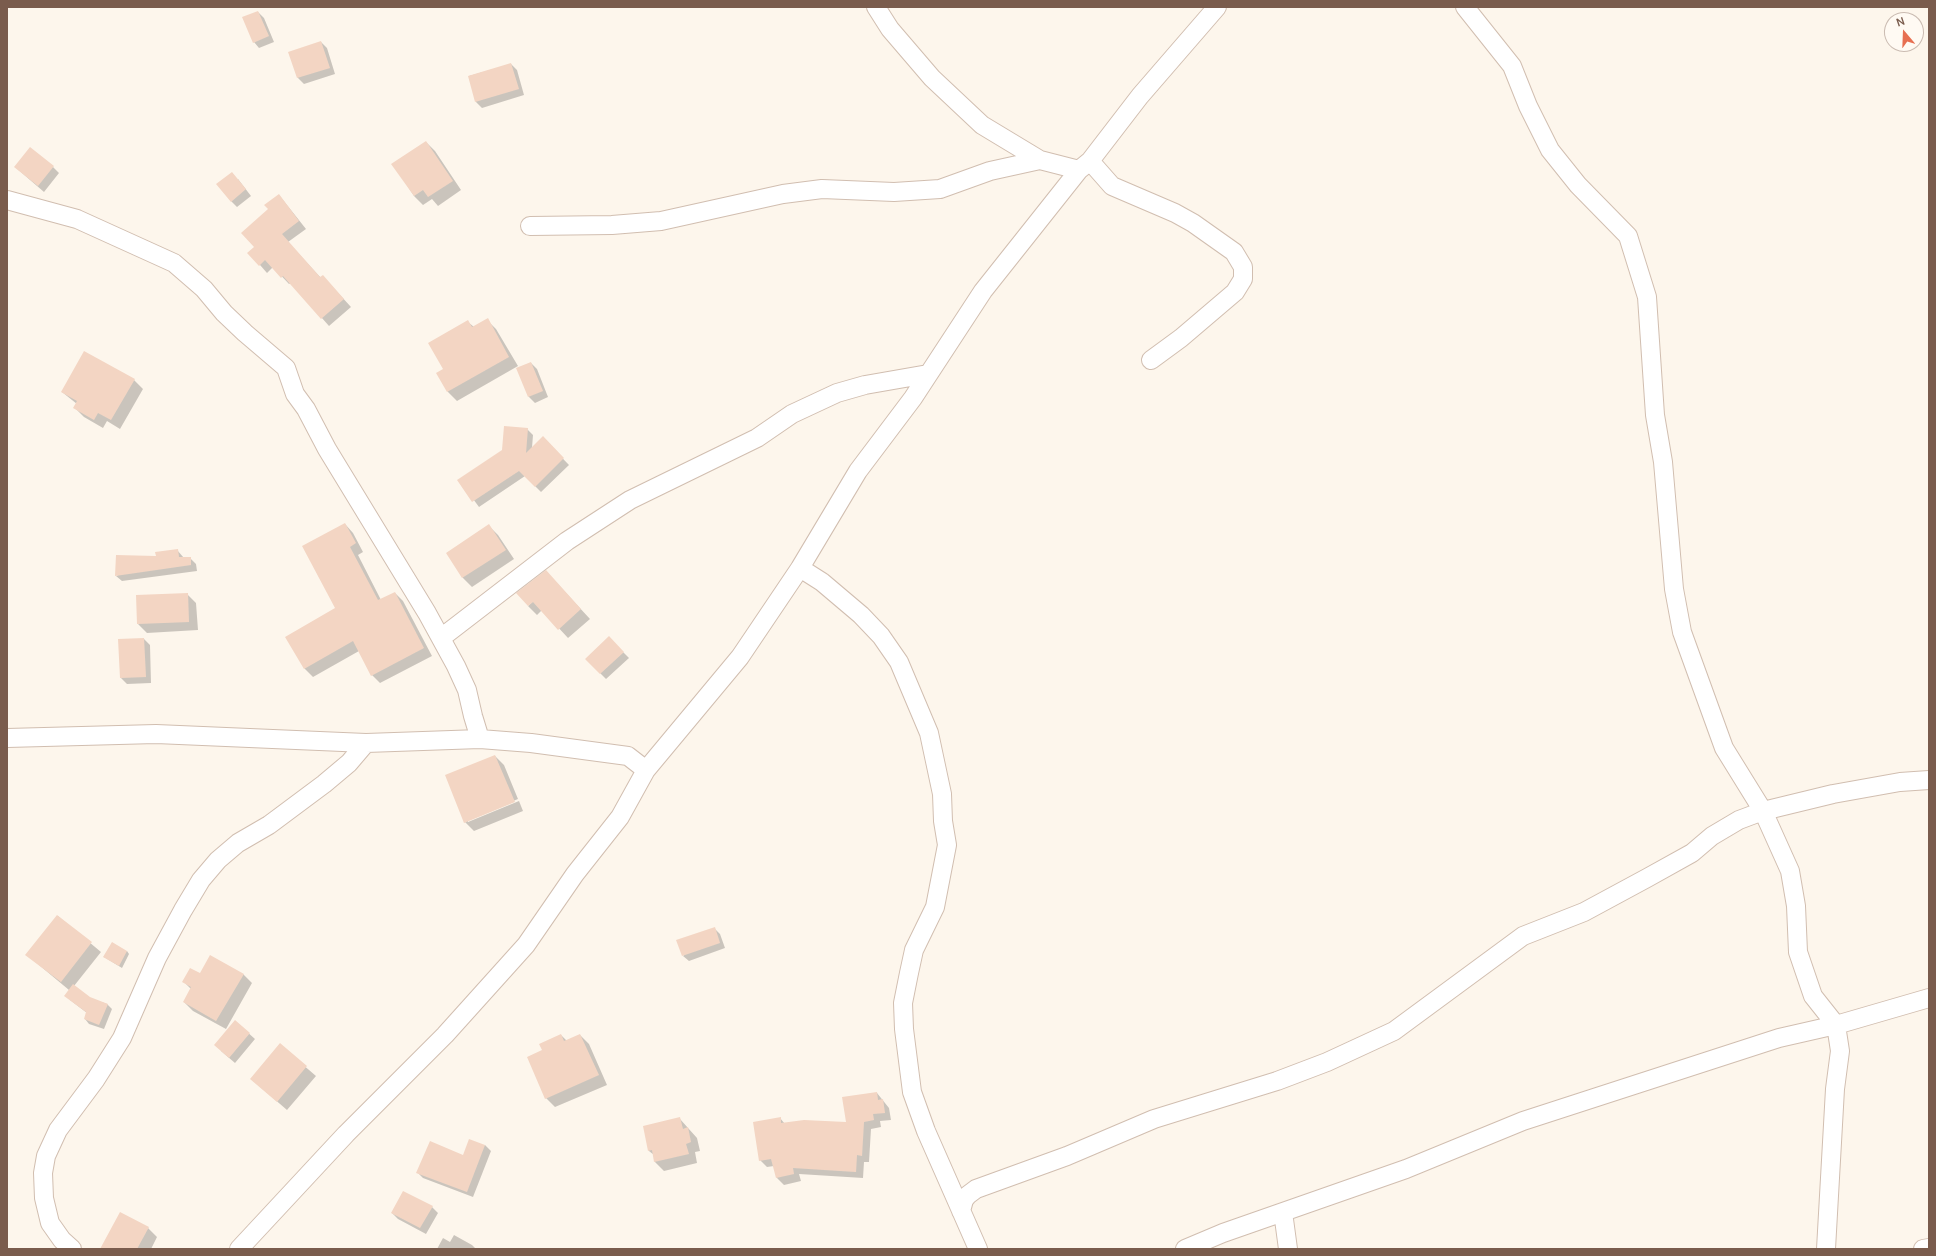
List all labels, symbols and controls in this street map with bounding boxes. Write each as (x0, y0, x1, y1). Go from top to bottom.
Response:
north arrow (1884, 12, 1924, 52)
text: N (1894, 13, 1906, 30)

